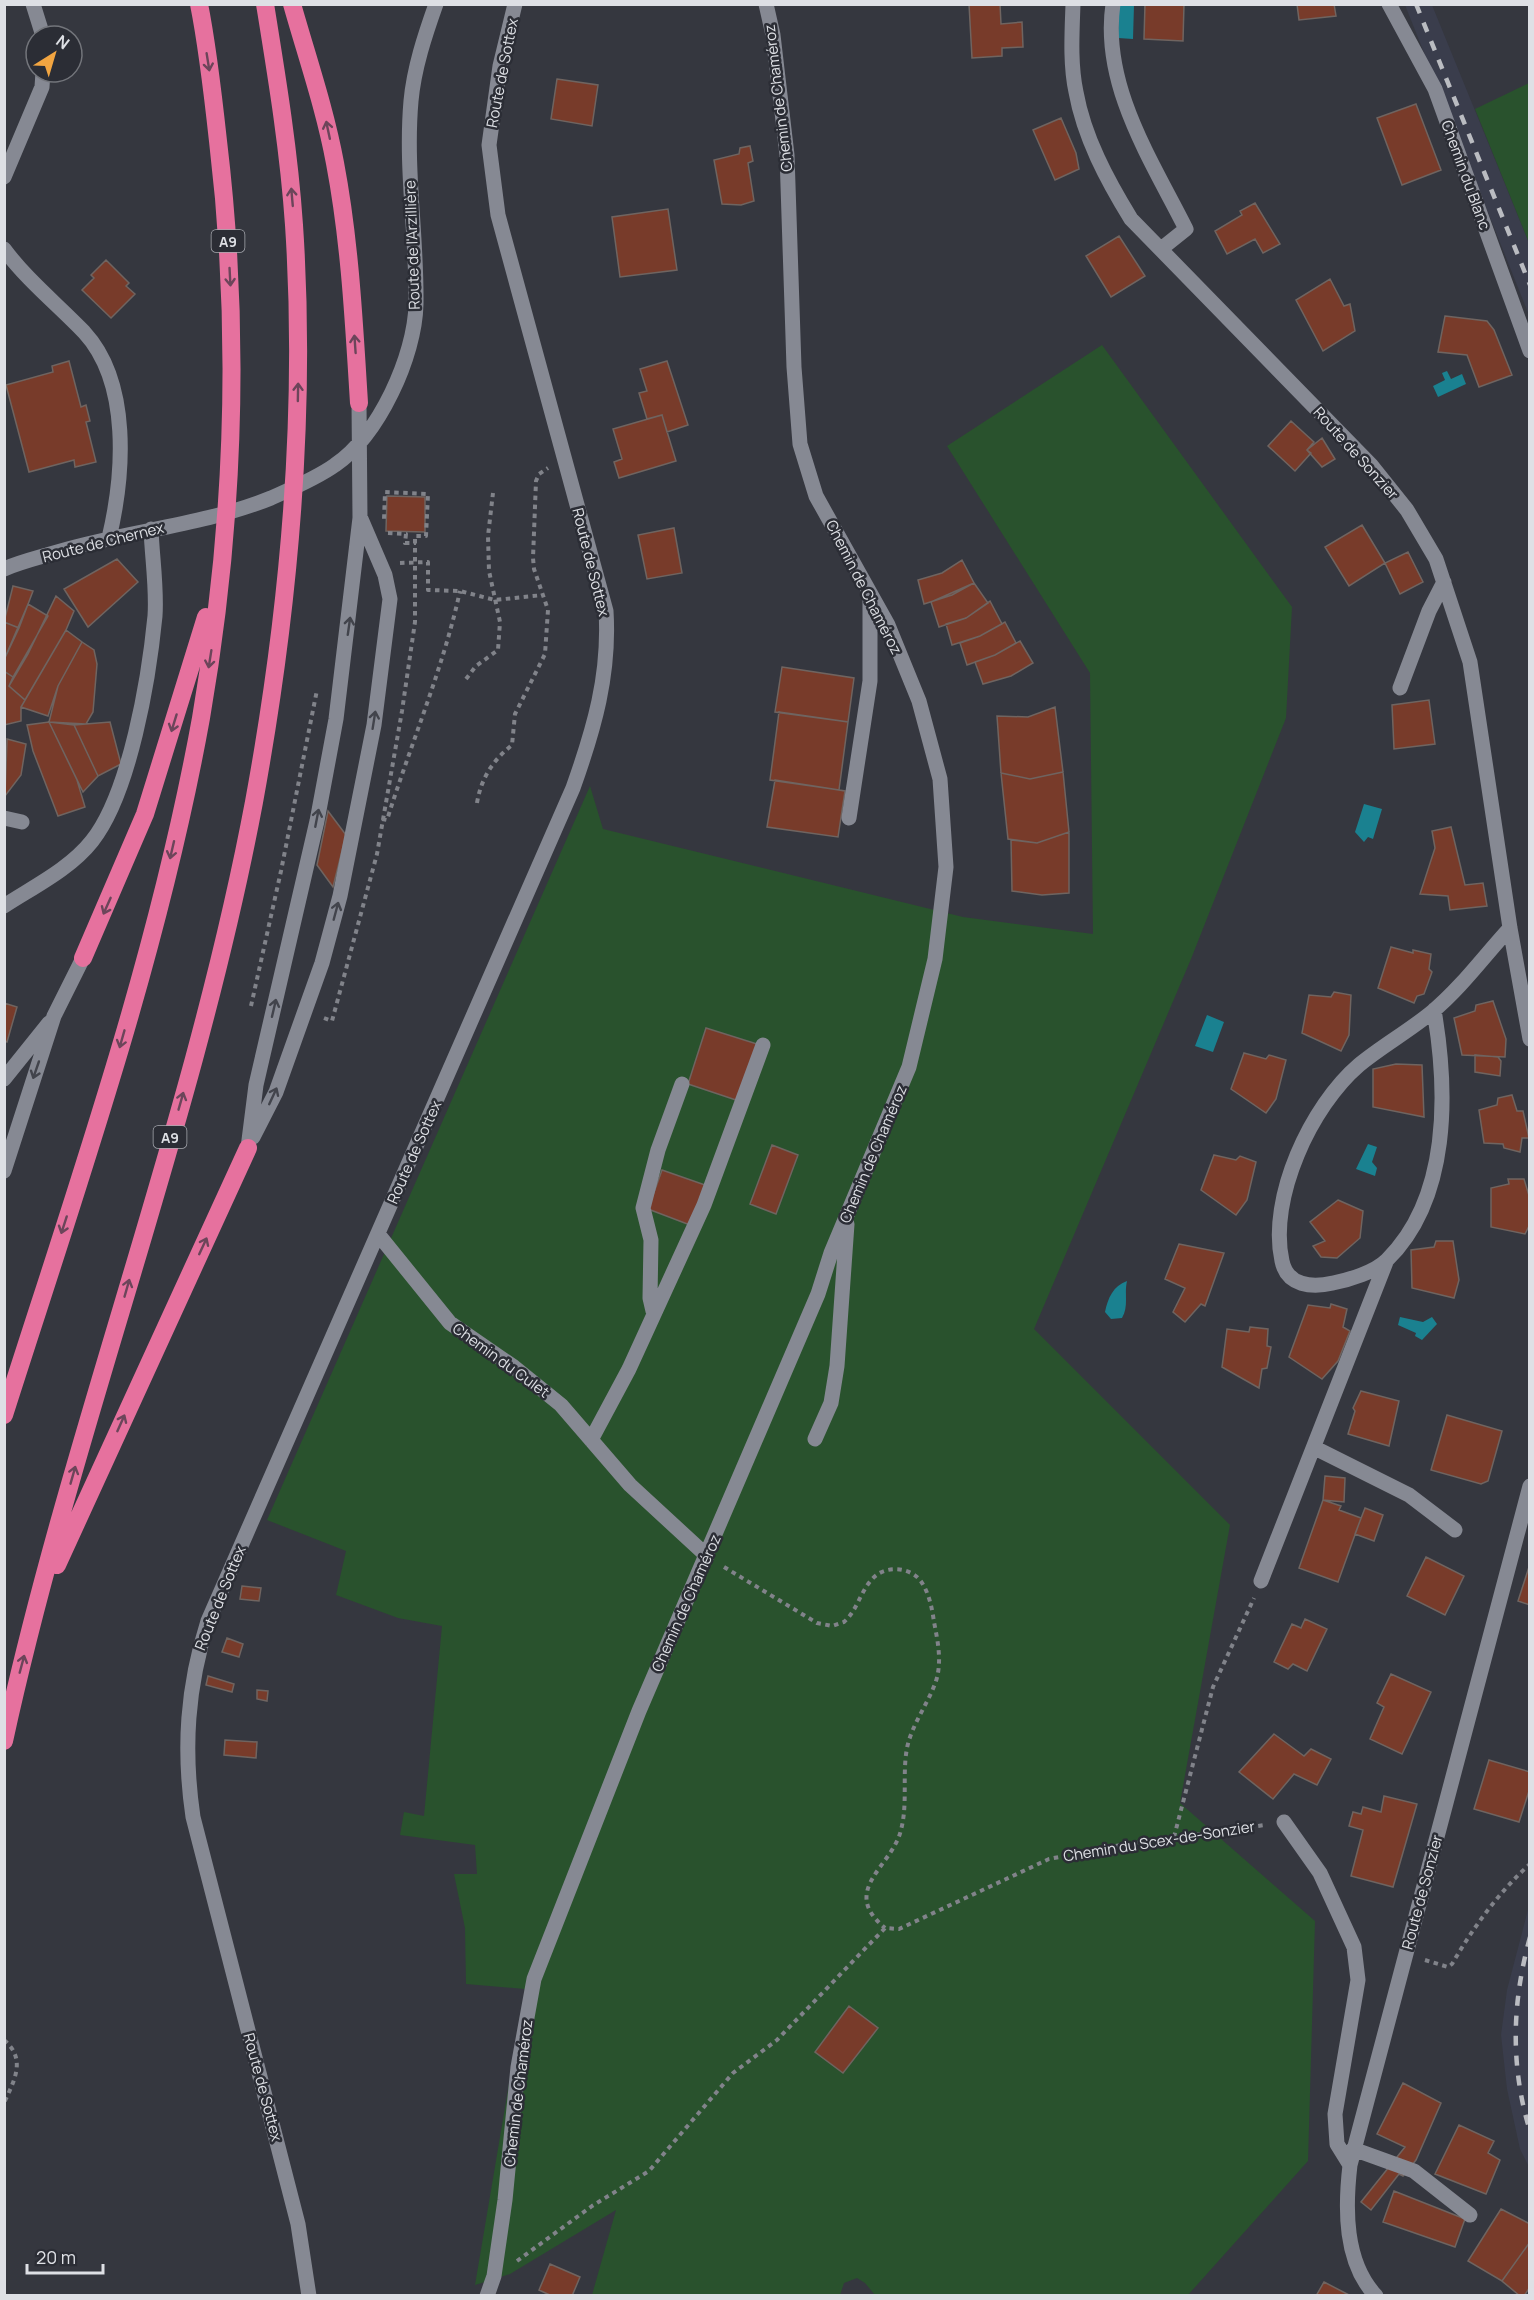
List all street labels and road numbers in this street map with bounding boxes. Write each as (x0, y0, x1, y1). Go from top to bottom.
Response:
street label: Route de Sottex (481, 16, 523, 129)
street label: Chemin de Chaméroz (759, 23, 797, 173)
street label: Chemin du Blanc (1436, 117, 1496, 233)
street label: Route de l'Arzillière (399, 180, 425, 310)
road number: A9 (212, 230, 244, 252)
street label: Route de Sonzier (1309, 402, 1404, 504)
street label: Route de Sottex (567, 506, 615, 618)
street label: Chemin de Chaméroz (821, 516, 907, 658)
street label: Route de Chernex (40, 517, 166, 567)
street label: Chemin de Chaméroz (834, 1082, 912, 1226)
street label: Route de Sottex (382, 1097, 446, 1207)
road number: A9 (154, 1126, 186, 1148)
street label: Chemin du Culet (448, 1318, 554, 1402)
street label: Chemin de Chaméroz (646, 1531, 726, 1675)
street label: Route de Sottex (189, 1543, 251, 1653)
street label: Chemin du Scex-de-Sonzier (1062, 1815, 1257, 1867)
street label: Route de Sonzier (1397, 1832, 1448, 1952)
street label: Chemin de Chaméroz (499, 2018, 537, 2168)
street label: Route de Sottex (238, 2031, 288, 2143)

